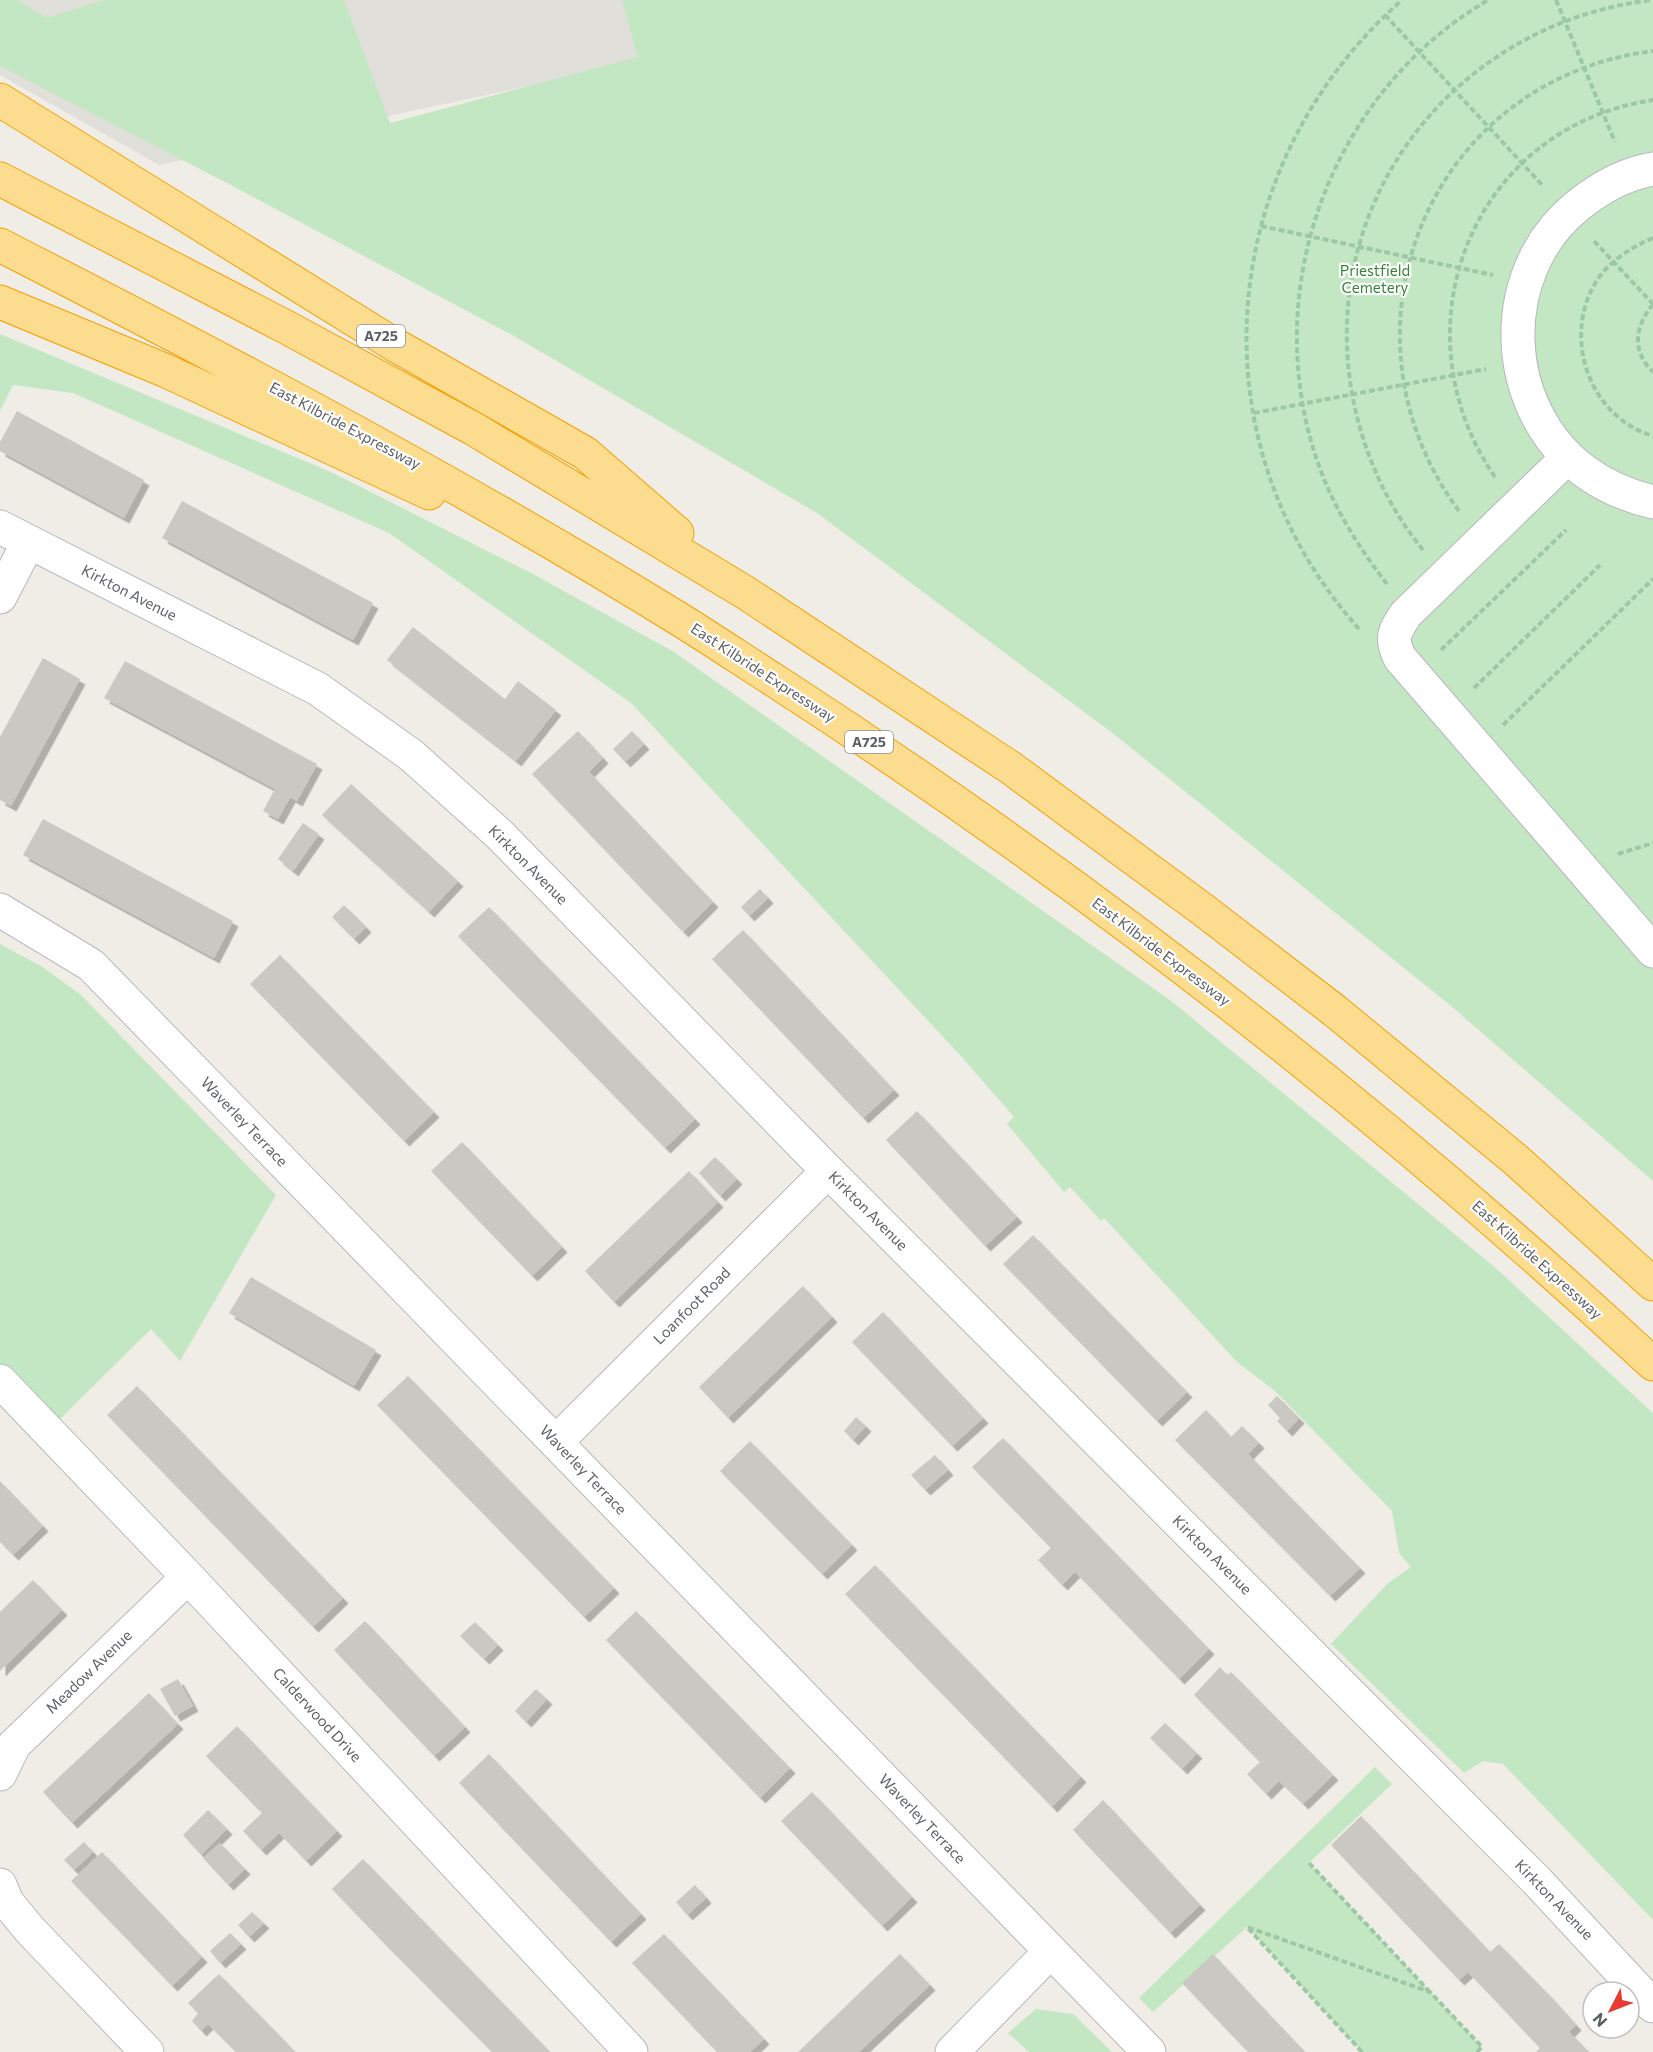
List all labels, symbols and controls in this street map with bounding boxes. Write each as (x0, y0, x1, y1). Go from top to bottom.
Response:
park label: Priestfield Cemetery (1340, 261, 1410, 296)
road number: A725 (357, 325, 405, 347)
street label: East Kilbride Expressway (267, 378, 424, 473)
street label: Kirkton Avenue (79, 560, 180, 624)
street label: East Kilbride Expressway (688, 619, 839, 726)
road number: A725 (845, 731, 893, 753)
street label: Kirkton Avenue (485, 821, 572, 908)
street label: East Kilbride Expressway (1089, 893, 1235, 1009)
street label: Waverley Terrace (198, 1073, 292, 1170)
street label: Kirkton Avenue (825, 1167, 912, 1254)
street label: East Kilbride Expressway (1469, 1196, 1607, 1323)
street label: Loanfoot Road (649, 1263, 734, 1348)
street label: Waverley Terrace (537, 1421, 631, 1518)
street label: Kirkton Avenue (1169, 1511, 1256, 1598)
street label: Meadow Avenue (42, 1626, 135, 1717)
street label: Calderwood Drive (270, 1664, 366, 1765)
street label: Waverley Terrace (876, 1770, 970, 1867)
street label: Kirkton Avenue (1512, 1855, 1598, 1943)
north arrow (1581, 1980, 1641, 2040)
text: N (1588, 2010, 1611, 2031)

